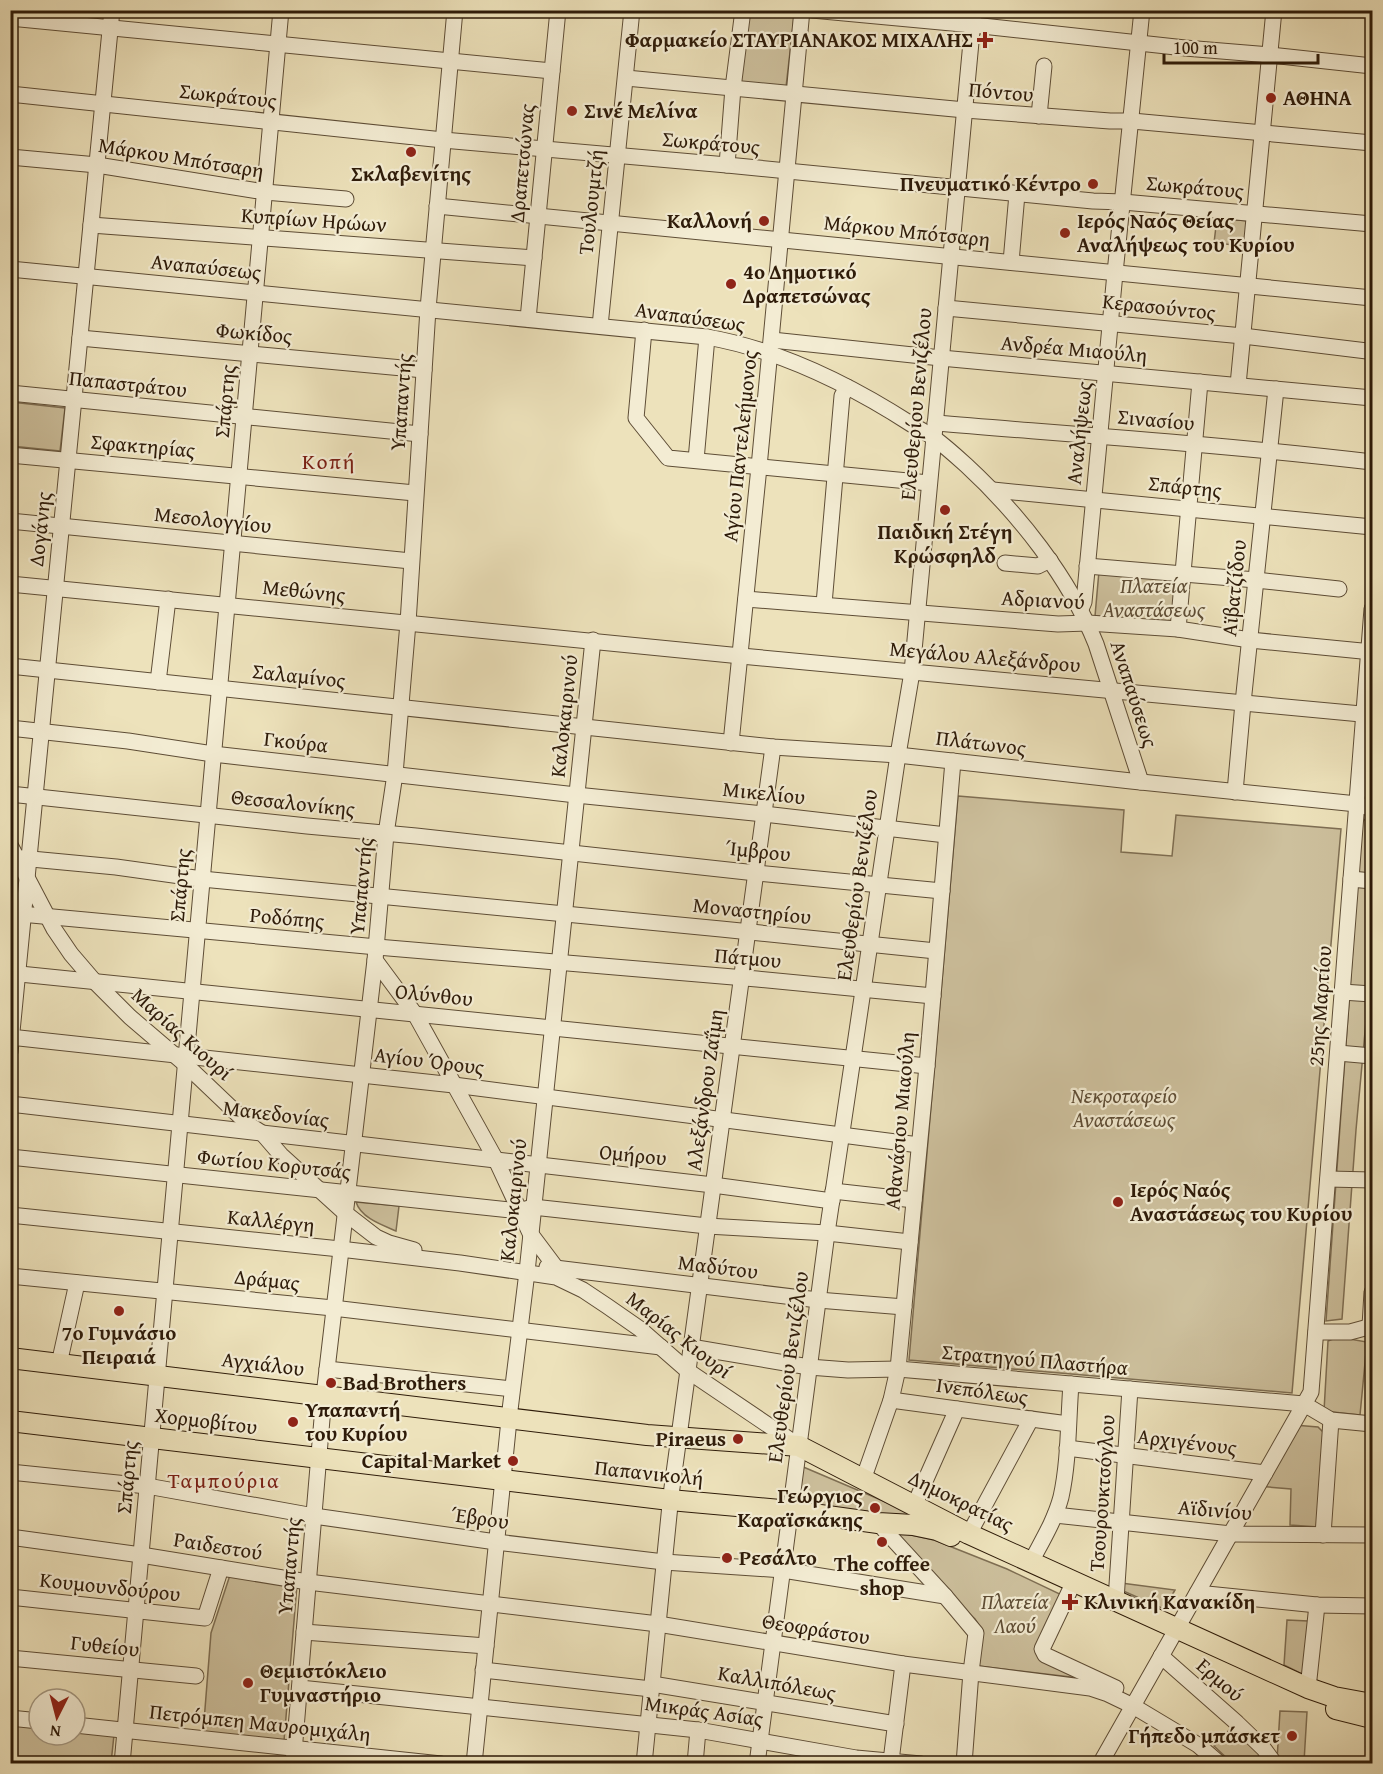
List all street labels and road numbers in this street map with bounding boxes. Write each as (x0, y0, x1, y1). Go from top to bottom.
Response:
street label: Πόντου (967, 73, 1035, 110)
street label: Σωκράτους (178, 75, 278, 116)
street label: Δραπετσώνας (501, 102, 542, 224)
street label: Σωκράτους (661, 123, 761, 162)
street label: Μάρκου Μπότσαρη (96, 129, 266, 186)
street label: Τουλουμτζή (570, 148, 611, 256)
street label: Σωκράτους (1145, 167, 1245, 206)
street label: Κυπρίων Ηρώων (240, 199, 388, 240)
street label: Μάρκου Μπότσαρη (822, 206, 992, 255)
street label: Αναπαύσεως (149, 245, 263, 288)
street label: Κερασούντος (1101, 285, 1217, 328)
street label: Αναπαύσεως (633, 293, 747, 340)
street label: Ελευθερίου Βενιζέλου (892, 306, 939, 501)
street label: Φωκίδος (215, 314, 294, 351)
street label: Ανδρέα Μιαούλη (1000, 327, 1149, 370)
street label: Αγίου Παντελεήμονος (714, 348, 765, 543)
street label: Υπαπαντής (382, 352, 419, 453)
street label: Παπαστράτου (68, 362, 189, 405)
street label: Σπάρτης (206, 363, 243, 439)
street label: Αναλήψεως (1058, 380, 1099, 486)
street label: Σινασίου (1116, 401, 1196, 438)
street label: Σφακτηρίας (90, 426, 197, 466)
street label: Σπάρτης (1147, 467, 1223, 506)
street label: Δογάνης (20, 490, 59, 568)
street label: Μεσολογγίου (153, 498, 273, 541)
street label: Αϊβατζίδου (1213, 538, 1254, 638)
street label: Μεθώνης (261, 571, 347, 610)
street label: Αδριανού (1000, 582, 1086, 617)
street label: Μεγάλου Αλεξάνδρου (888, 633, 1082, 680)
street label: Αναπαύσεως (1103, 636, 1166, 751)
street label: Καλοκαιρινού (542, 653, 585, 779)
street label: Σαλαμίνος (251, 655, 347, 696)
street label: Πλάτωνος (934, 722, 1028, 763)
street label: Γκούρα (262, 723, 330, 760)
street label: Μικελίου (721, 773, 807, 812)
street label: Θεσσαλονίκης (230, 781, 357, 824)
street label: Ελευθερίου Βενιζέλου (828, 787, 885, 983)
street label: Ίμβρου (724, 832, 792, 869)
street label: Υπαπαντής (341, 836, 380, 937)
street label: Σπάρτης (161, 847, 198, 923)
street label: Μοναστηρίου (691, 889, 813, 932)
street label: Ροδόπης (248, 899, 326, 936)
street label: Πάτμου (713, 939, 783, 976)
street label: 25ης Μαρτίου (1300, 944, 1339, 1067)
street label: Ολύνθου (394, 975, 474, 1014)
street label: Μαρίας Κιουρί (125, 980, 240, 1088)
street label: Αλεξάνδρου Ζαΐμη (678, 1007, 731, 1173)
street label: Αθανάσιου Μιαούλη (876, 1030, 923, 1211)
street label: Αγίου Όρους (372, 1038, 486, 1083)
street label: Μακεδονίας (221, 1092, 331, 1135)
street label: Ομήρου (598, 1136, 668, 1173)
street label: Καλοκαιρινού (491, 1137, 534, 1263)
street label: Φωτίου Κορυτσάς (196, 1140, 353, 1187)
street label: Καλλέργη (226, 1201, 316, 1240)
street label: Μαδύτου (676, 1246, 760, 1287)
street label: Δράμας (233, 1261, 301, 1298)
street label: Ελευθερίου Βενιζέλου (759, 1269, 816, 1465)
street label: Μαρίας Κιουρί (620, 1283, 739, 1386)
street label: Στρατηγού Πλαστήρα (941, 1336, 1130, 1383)
street label: Αγχιάλου (220, 1343, 306, 1384)
street label: Ινεπόλεως (934, 1369, 1030, 1412)
street label: Χορμοβίτου (153, 1399, 259, 1442)
street label: Τσουρουκτσόγλου (1081, 1413, 1122, 1572)
street label: Αρχιγένους (1136, 1420, 1239, 1463)
street label: Σπάρτης (108, 1439, 145, 1515)
street label: Παπανικολή (593, 1451, 705, 1494)
street label: Δημοκρατίας (903, 1462, 1019, 1539)
street label: Αϊδινίου (1177, 1491, 1253, 1528)
street label: Έβρου (449, 1498, 511, 1537)
street label: Υπαπαντής (269, 1516, 308, 1617)
street label: Ραιδεστού (172, 1523, 265, 1568)
street label: Κουμουνδούρου (38, 1564, 182, 1609)
street label: Θεοφράστου (760, 1605, 872, 1652)
street label: Γυθείου (69, 1626, 141, 1665)
street label: Ερμού (1190, 1650, 1251, 1709)
street label: Καλλιπόλεως (716, 1657, 839, 1708)
street label: Μικράς Ασίας (643, 1687, 765, 1734)
street label: Πετρόμπεη Μαυρομιχάλη (148, 1695, 372, 1750)

